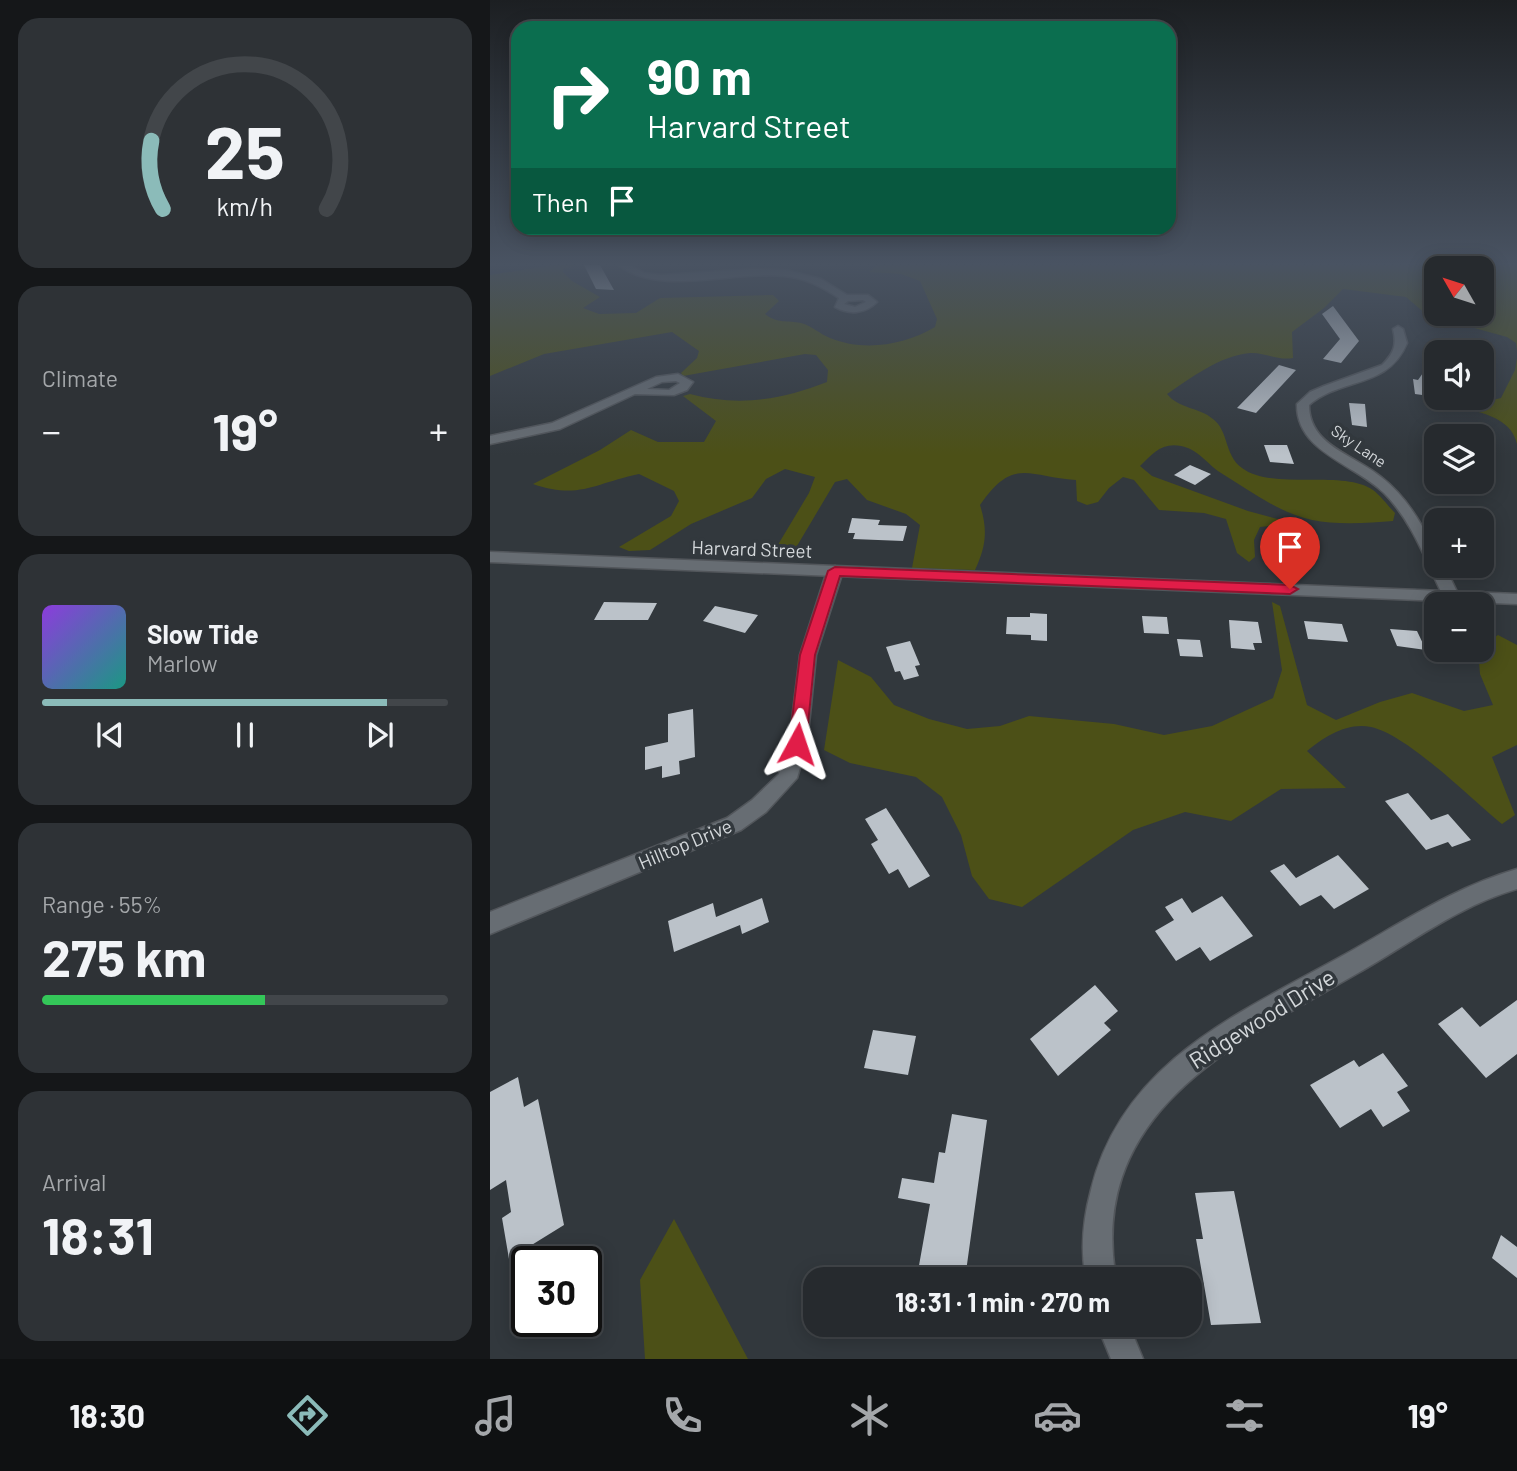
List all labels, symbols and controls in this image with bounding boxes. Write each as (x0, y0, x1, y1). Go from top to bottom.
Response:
text: 90 m (647, 46, 752, 105)
icon: right (532, 49, 623, 140)
text: 25 (205, 106, 285, 194)
text: Harvard Street (647, 106, 851, 144)
icon: arrive (603, 182, 641, 220)
text: Then (532, 186, 589, 217)
text: km/h (217, 191, 273, 221)
north arrow (1424, 256, 1494, 326)
map controls (1424, 256, 1494, 662)
button: sound (1424, 340, 1494, 410)
text: Climate (42, 364, 118, 392)
text: 19° (212, 399, 278, 461)
text: − (42, 407, 61, 453)
text: + (429, 407, 448, 453)
street label: Sky Lane (1328, 420, 1390, 471)
button: layers (1424, 424, 1494, 494)
button: + (1424, 508, 1494, 578)
pin (1260, 517, 1320, 589)
icon: arrive (1271, 528, 1309, 566)
street label: Harvard Street (691, 535, 813, 562)
button: − (1424, 592, 1494, 662)
text: Slow Tide (147, 618, 259, 649)
text: Marlow (147, 649, 218, 677)
position arrow (760, 707, 834, 781)
icon: previous (91, 716, 129, 754)
icon: pause (226, 716, 264, 754)
icon: next (361, 716, 399, 754)
street label: Hilltop Drive (634, 813, 735, 874)
text: Range · 55% (42, 890, 162, 918)
text: 275 km (42, 925, 206, 987)
street label: Ridgewood Drive (1183, 962, 1339, 1074)
text: Arrival (42, 1168, 106, 1196)
text: 18:31 (42, 1203, 154, 1265)
speed limit sign: 30 (511, 1246, 602, 1337)
text: 18:31 · 1 min · 270 m (895, 1286, 1110, 1317)
icon: directions (283, 1391, 332, 1440)
icon: music (471, 1391, 520, 1440)
icon: phone (658, 1391, 707, 1440)
icon: climate (845, 1391, 894, 1440)
icon: car (1033, 1391, 1082, 1440)
icon: filters (1220, 1391, 1269, 1440)
text: 18:30 (69, 1396, 145, 1434)
text: 19° (1407, 1396, 1448, 1434)

